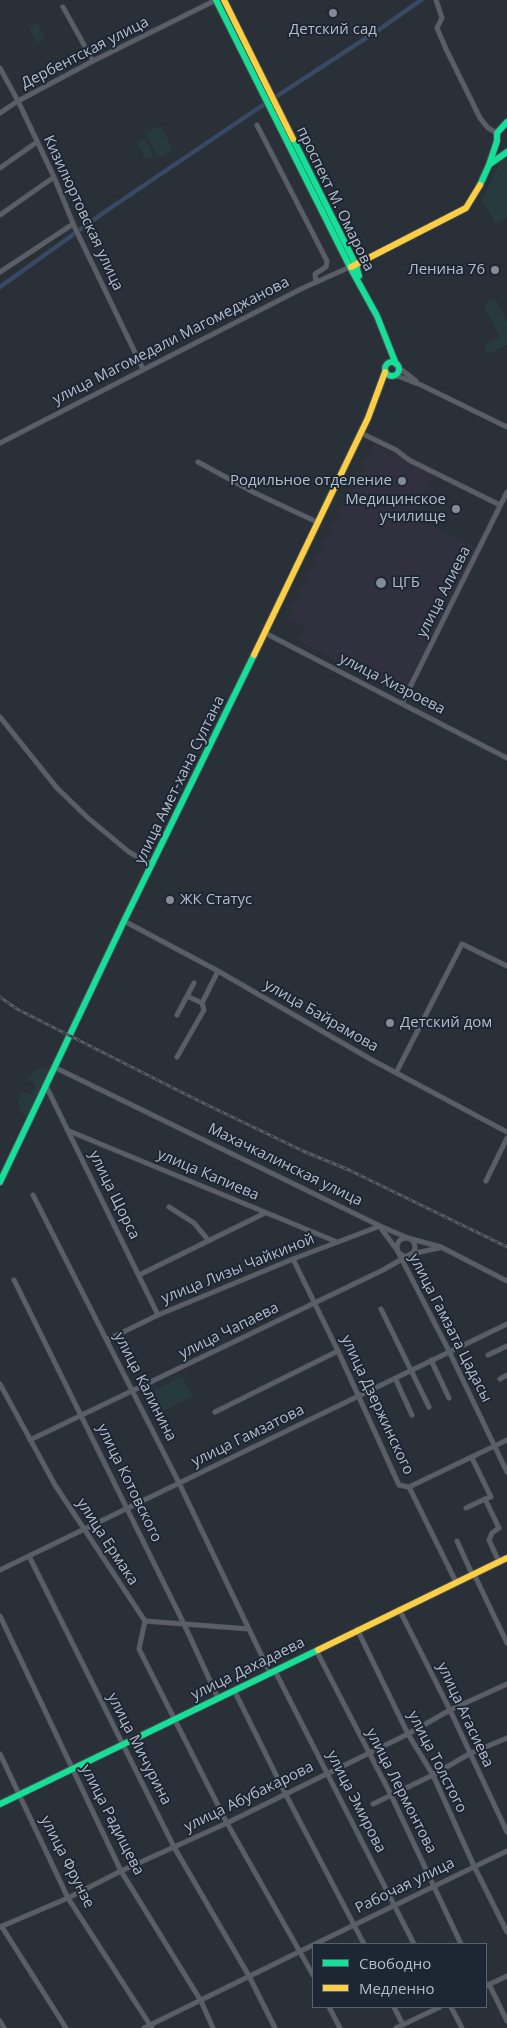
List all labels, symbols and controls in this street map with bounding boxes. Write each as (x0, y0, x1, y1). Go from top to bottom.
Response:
marker: Детский сад (327, 7, 339, 19)
street label: Дербентская улица (18, 13, 152, 93)
place label: Детский сад (289, 21, 377, 39)
street label: проспект М. Омарова (292, 124, 378, 274)
street label: Кизилюртовская улица (39, 133, 127, 293)
place label: Ленина 76 (408, 261, 485, 279)
marker: Ленина 76 (489, 264, 501, 276)
street label: улица Магомедали Магомеджановa (50, 273, 292, 409)
place label: Родильное отделение (230, 472, 392, 490)
marker: Родильное отделение (396, 475, 408, 487)
place label: Медицинское училище (345, 491, 446, 526)
marker: Медицинское училище (450, 503, 462, 515)
street label: улица Алиева (413, 543, 475, 641)
place label: ЦГБ (392, 574, 420, 592)
marker: ЦГБ (374, 576, 388, 590)
street label: улица Хизроева (336, 650, 448, 718)
street label: улица Амет-хана Султана (131, 693, 229, 867)
place label: ЖК Статус (180, 891, 252, 909)
marker: ЖК Статус (164, 894, 176, 906)
street label: улица Байрамова (261, 976, 381, 1056)
place label: Детский дом (400, 1014, 492, 1032)
marker: Детский дом (384, 1017, 396, 1029)
street label: Махачкалинская улица (205, 1120, 365, 1210)
street label: улица Капиева (154, 1145, 262, 1205)
street label: улица Щорса (85, 1148, 143, 1242)
street label: улица Лизы Чайкиной (159, 1230, 317, 1308)
street label: улица Гамзата Цадасы (405, 1251, 495, 1405)
street label: улица Чапаева (176, 1299, 282, 1363)
street label: улица Калинина (110, 1330, 180, 1444)
street label: улица Дзержинского (337, 1332, 417, 1478)
street label: улица Гамзатова (189, 1401, 307, 1471)
street label: улица Котовского (93, 1421, 165, 1545)
street label: улица Ермака (72, 1495, 142, 1589)
street label: улица Дахадаева (188, 1634, 308, 1704)
street label: улица Агасиева (433, 1660, 497, 1770)
street label: улица Мичурина (103, 1690, 175, 1808)
street label: улица Толстого (404, 1708, 470, 1816)
street label: улица Лермонтова (362, 1725, 440, 1857)
street label: улица Эмирова (322, 1748, 390, 1856)
street label: улица Абубакарова (181, 1758, 317, 1836)
street label: улица Радищева (76, 1762, 148, 1878)
street label: улица Фрунзе (36, 1813, 98, 1911)
street label: Рабочая улица (352, 1854, 458, 1918)
legend (312, 1943, 487, 2008)
text: Свободно (359, 1953, 431, 1973)
text: Медленно (359, 1978, 435, 1998)

